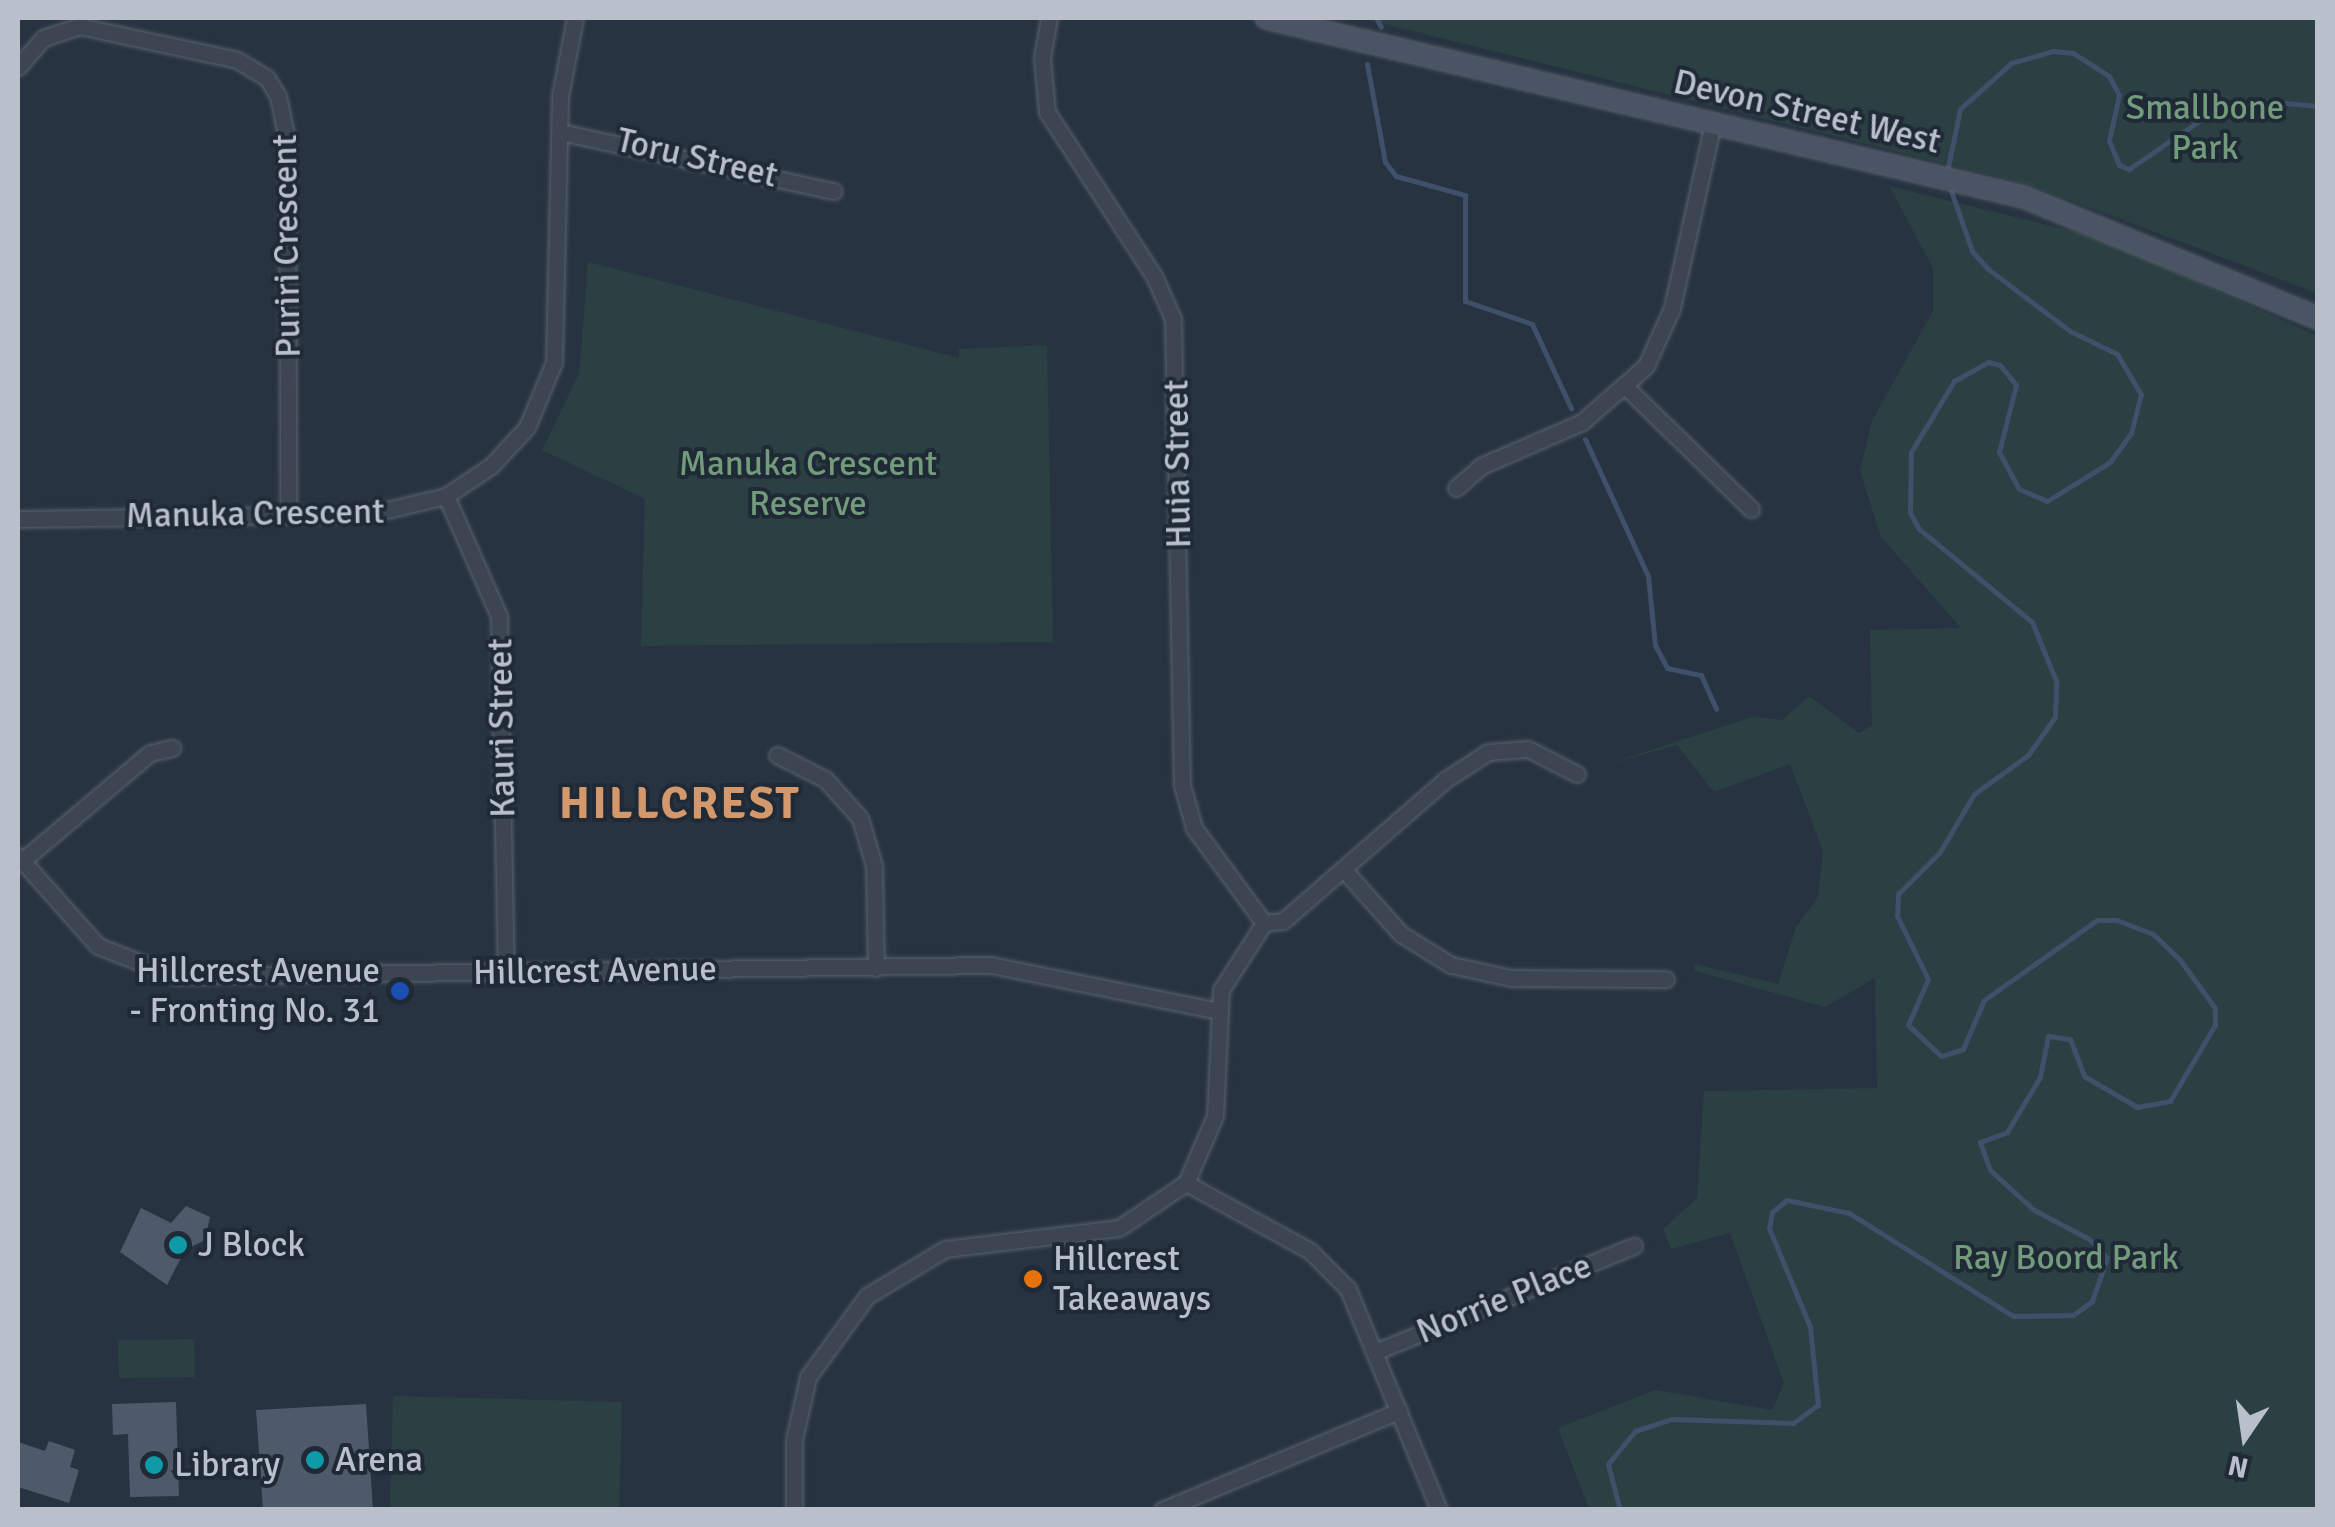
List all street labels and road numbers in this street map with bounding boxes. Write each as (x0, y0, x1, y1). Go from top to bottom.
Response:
street label: Devon Street West (1669, 61, 1945, 163)
street label: Toru Street (613, 119, 781, 197)
street label: Puriri Crescent (264, 134, 310, 358)
street label: Huia Street (1156, 379, 1200, 549)
street label: Manuka Crescent (125, 491, 385, 537)
street label: Kauri Street (479, 638, 525, 818)
street label: Hillcrest Avenue (473, 948, 717, 994)
street label: Norrie Place (1411, 1245, 1597, 1353)

